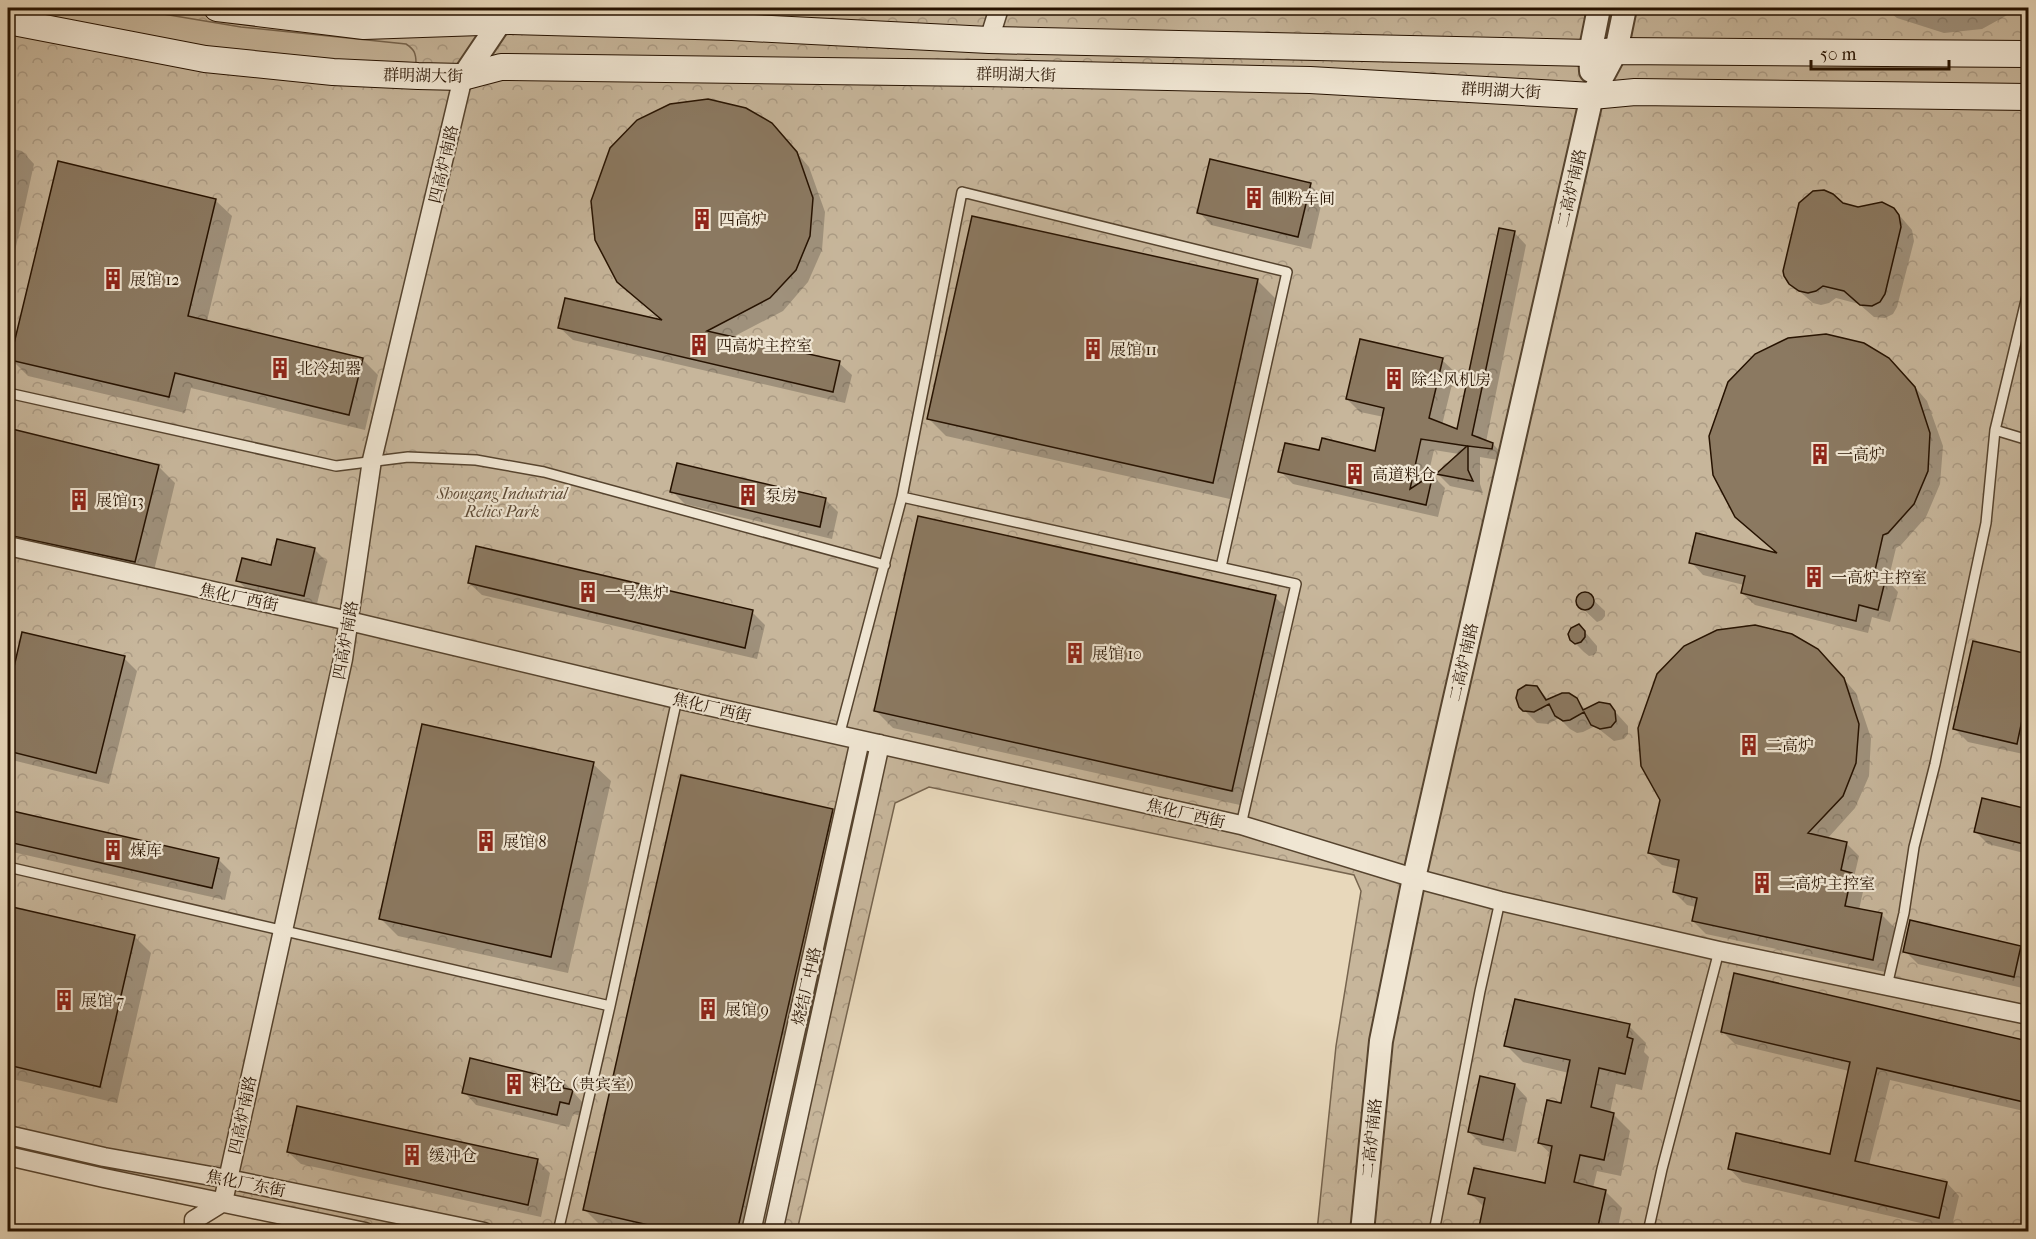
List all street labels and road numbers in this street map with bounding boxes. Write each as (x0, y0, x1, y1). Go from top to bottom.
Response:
street label: 群明湖大街 (976, 64, 1056, 85)
street label: 群明湖大街 (383, 65, 463, 86)
street label: 群明湖大街 (1461, 79, 1541, 102)
street label: 四高炉南路 (425, 123, 462, 205)
street label: 二高炉南路 (1553, 147, 1590, 229)
street label: 焦化厂西街 (198, 580, 280, 615)
street label: 四高炉南路 (329, 599, 362, 681)
street label: 二高炉南路 (1445, 621, 1482, 703)
street label: 焦化厂西街 (671, 689, 753, 726)
street label: 焦化厂西街 (1145, 795, 1227, 832)
street label: 烧结厂中路 (788, 945, 825, 1027)
street label: 四高炉南路 (225, 1074, 260, 1156)
street label: 二高炉南路 (1358, 1097, 1385, 1179)
street label: 焦化厂东街 (205, 1167, 287, 1200)

